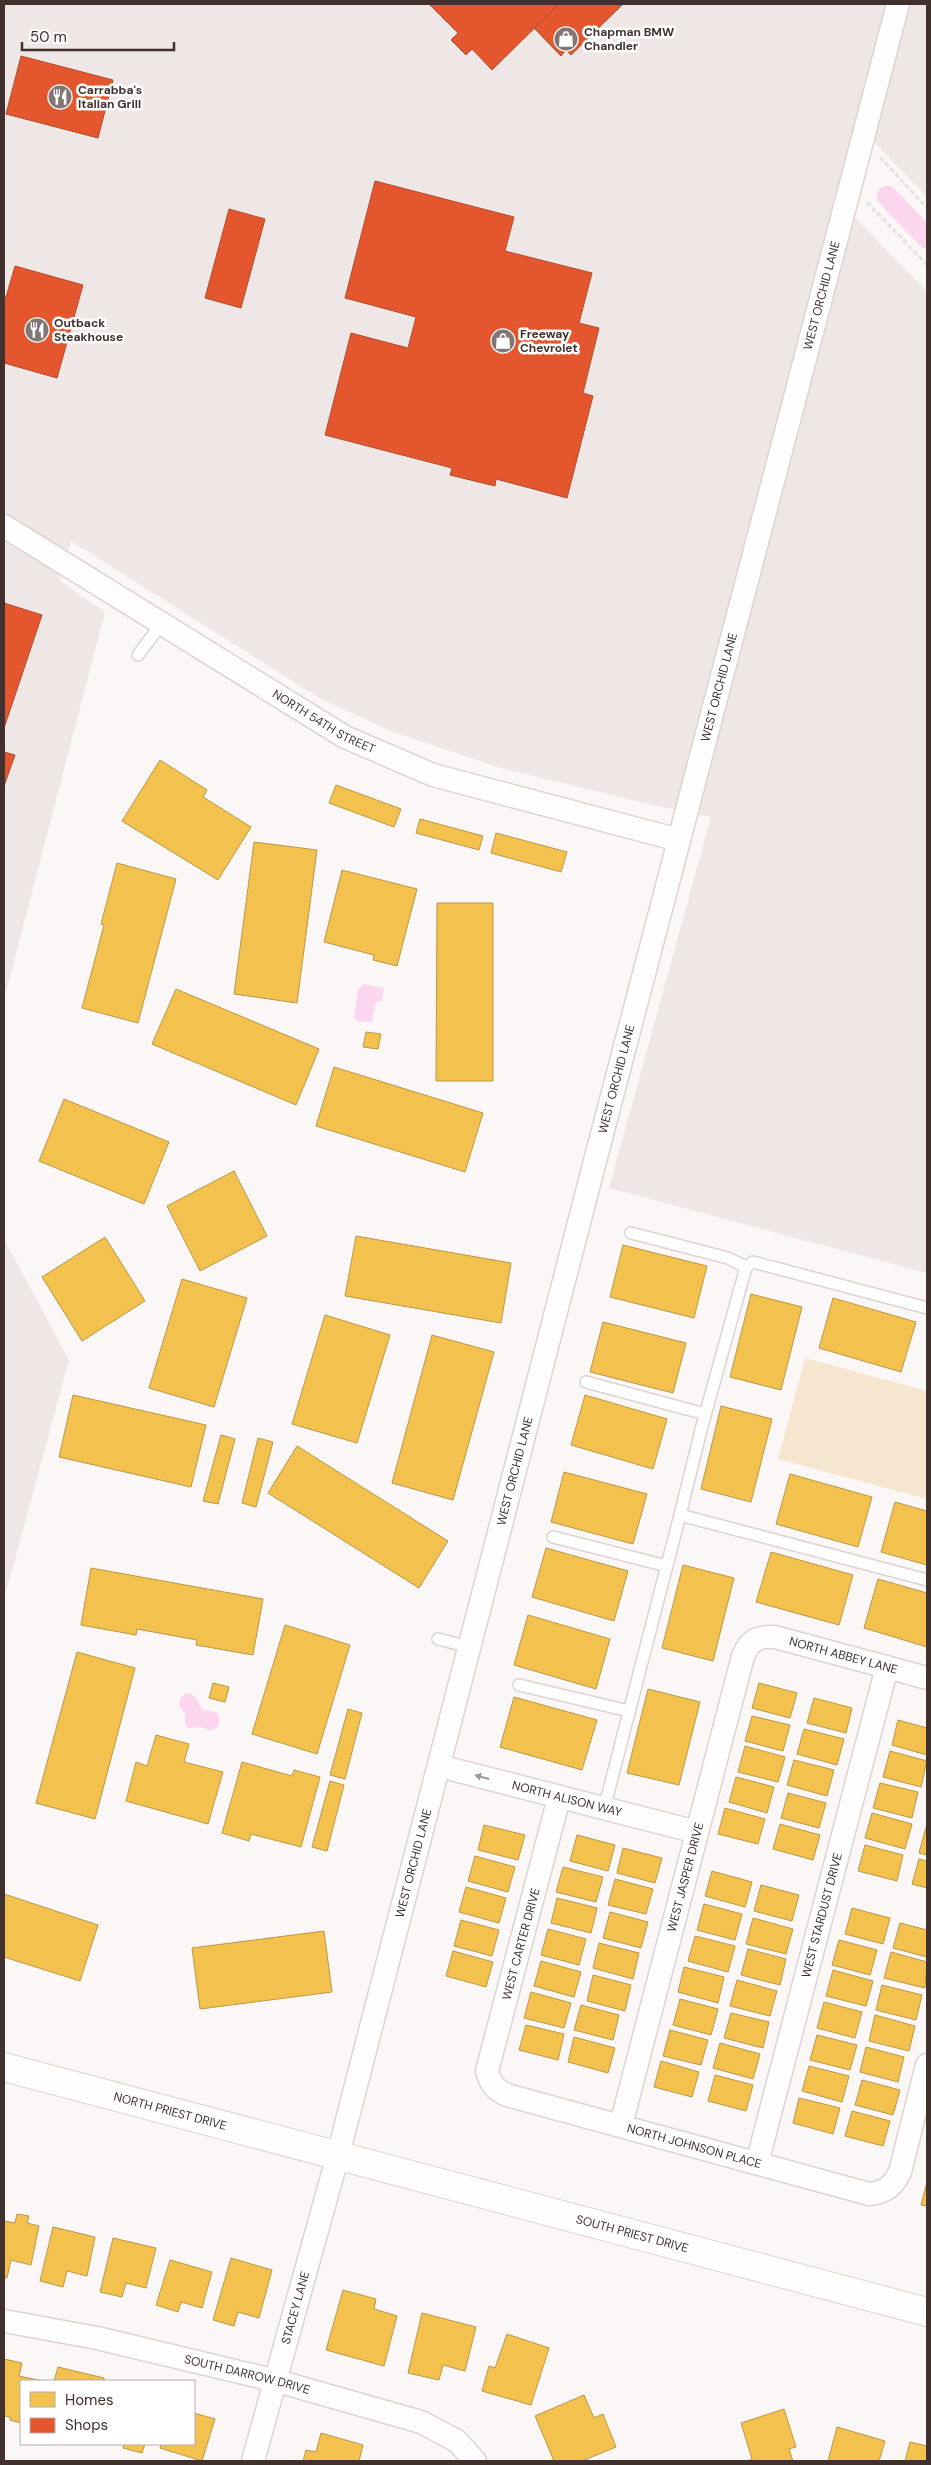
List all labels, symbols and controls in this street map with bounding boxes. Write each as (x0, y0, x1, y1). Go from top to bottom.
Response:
scale bar (22, 20, 175, 52)
place label: Chapman BMW Chandler (584, 24, 674, 54)
shop icon: Chapman BMW Chandler (553, 26, 579, 52)
text: 50 m (30, 27, 67, 47)
place label: Carrabba's Italian Grill (78, 82, 142, 112)
restaurant icon: Carrabba's Italian Grill (47, 84, 73, 110)
street label: WEST ORCHID LANE (800, 239, 844, 352)
place label: Outback Steakhouse (54, 315, 123, 345)
restaurant icon: Outback Steakhouse (24, 317, 50, 343)
place label: Freeway Chevrolet (520, 326, 578, 356)
shop icon: Freeway Chevrolet (490, 328, 516, 354)
street label: WEST ORCHID LANE (697, 631, 741, 743)
street label: NORTH 54TH STREET (269, 686, 378, 757)
street label: WEST ORCHID LANE (595, 1023, 638, 1135)
street label: WEST ORCHID LANE (493, 1415, 537, 1527)
street label: NORTH ABBEY LANE (787, 1633, 900, 1678)
one-way arrow (475, 1773, 490, 1781)
street label: NORTH ALISON WAY (510, 1777, 623, 1820)
street label: WEST ORCHID LANE (392, 1807, 435, 1919)
street label: WEST JASPER DRIVE (664, 1820, 707, 1934)
street label: WEST STARDUST DRIVE (798, 1851, 846, 1980)
street label: WEST CARTER DRIVE (498, 1886, 544, 2002)
street label: NORTH PRIEST DRIVE (112, 2088, 229, 2134)
street label: NORTH JOHNSON PLACE (625, 2120, 763, 2172)
street label: SOUTH PRIEST DRIVE (574, 2211, 690, 2256)
street label: STACEY LANE (278, 2269, 313, 2346)
street label: SOUTH DARROW DRIVE (183, 2351, 312, 2398)
legend (20, 2380, 195, 2445)
text: Homes (65, 2390, 114, 2410)
text: Shops (65, 2415, 108, 2435)

